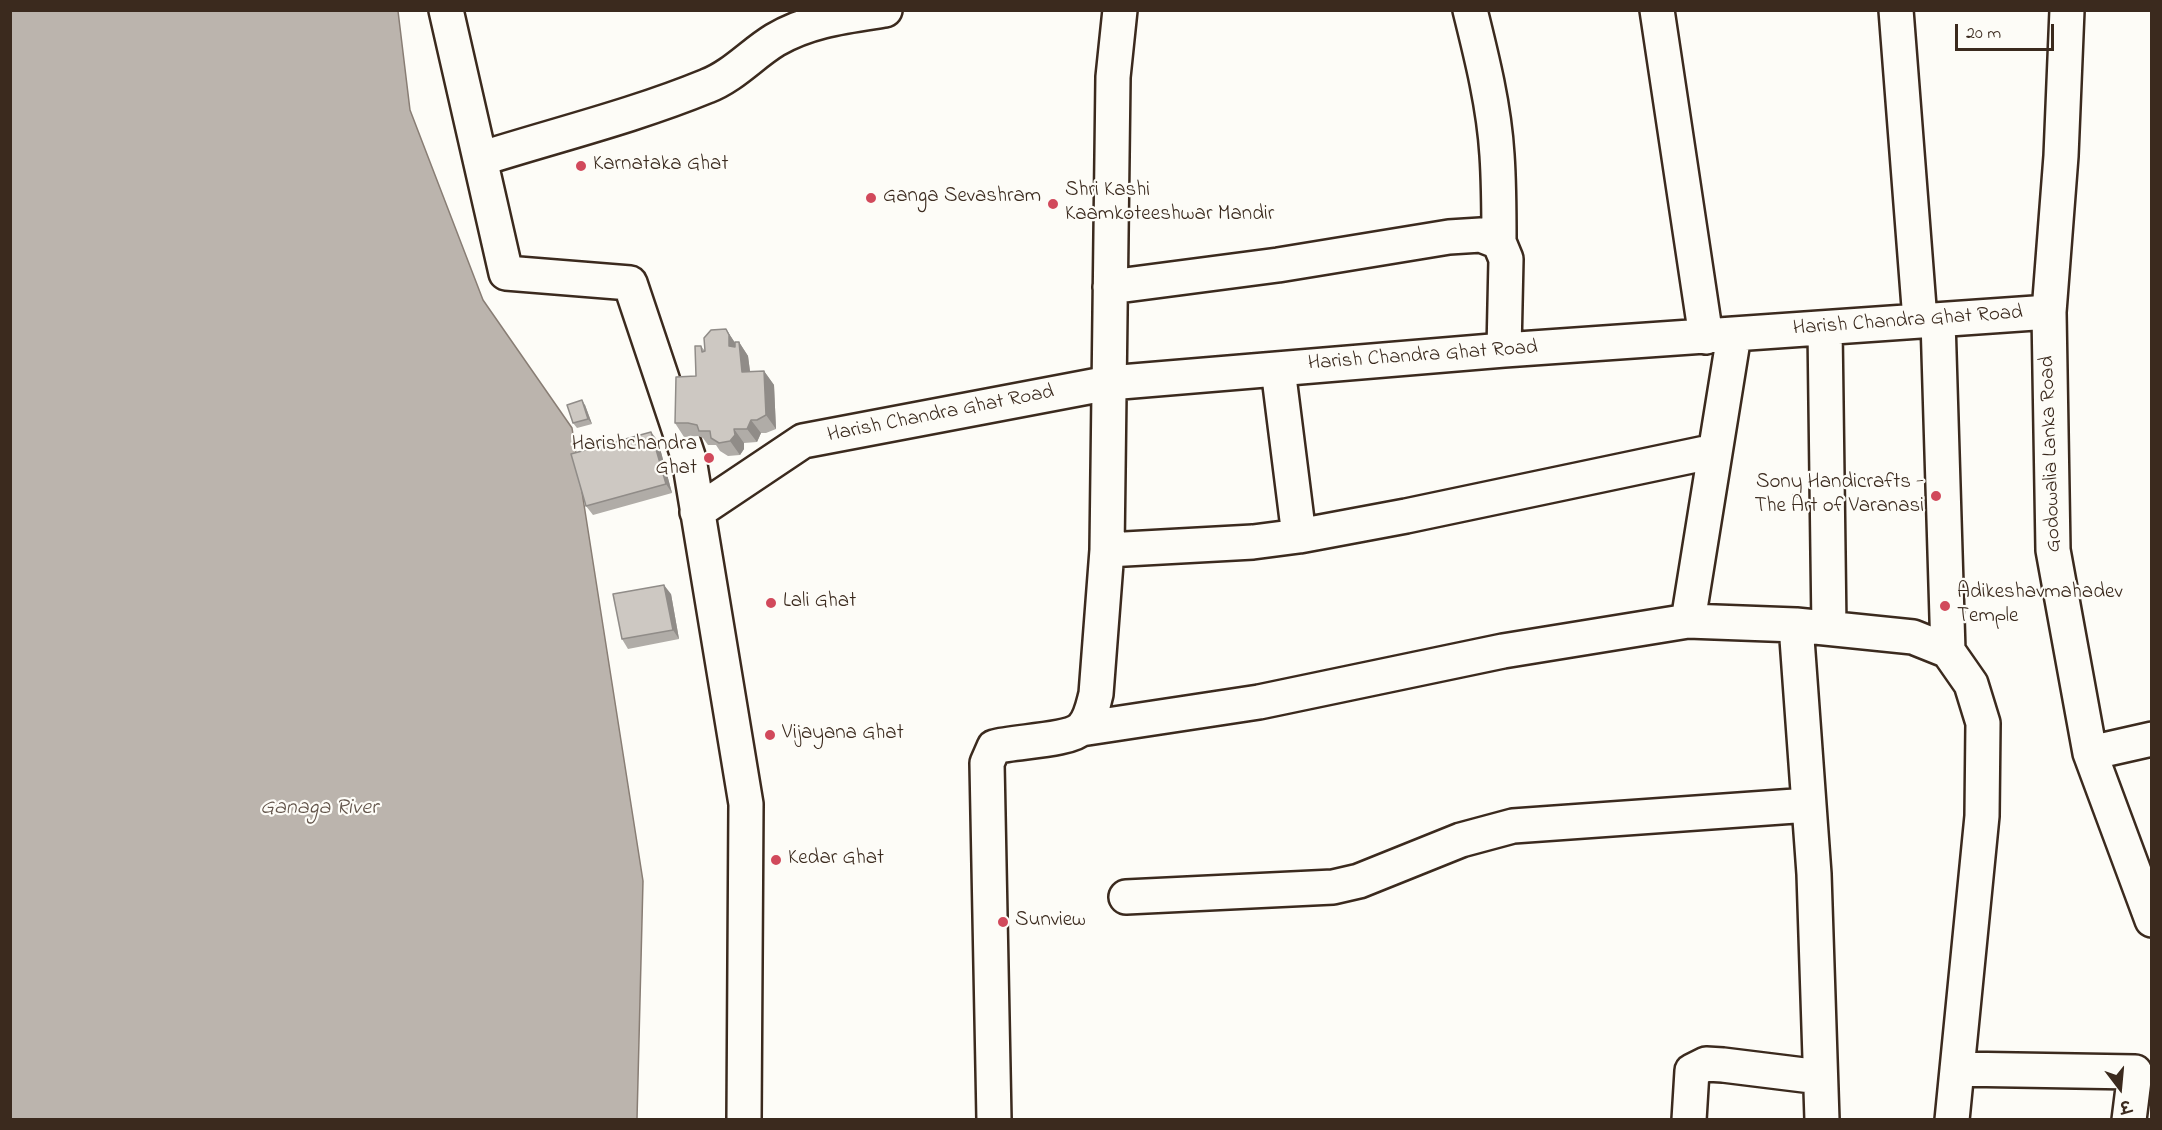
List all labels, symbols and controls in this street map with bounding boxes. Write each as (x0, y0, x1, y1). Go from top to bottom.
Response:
scale bar (1958, 12, 2057, 50)
text: 20 m (1966, 21, 2001, 47)
place label: Karnataka Ghat (593, 153, 728, 179)
marker: Karnataka Ghat (574, 159, 588, 173)
place label: Shri Kashi Kaamkoteeshwar Mandir (1065, 179, 1274, 229)
place label: Ganga Sevashram (883, 185, 1041, 211)
marker: Ganga Sevashram (864, 191, 878, 205)
marker: Shri Kashi Kaamkoteeshwar Mandir (1046, 197, 1060, 211)
street label: Harish Chandra Ghat Road (1792, 301, 2024, 343)
street label: Harish Chandra Ghat Road (1307, 336, 1539, 378)
street label: Godowalia Lanka Road (2036, 355, 2068, 553)
street label: Harish Chandra Ghat Road (826, 381, 1056, 449)
place label: Harishchandra Ghat (572, 433, 697, 483)
marker: Harishchandra Ghat (702, 451, 716, 465)
place label: Sony Handicrafts - The Art of Varanasi (1754, 471, 1924, 521)
marker: Sony Handicrafts - The Art of Varanasi (1929, 489, 1943, 503)
place label: Adikeshavmahadev Temple (1957, 581, 2123, 631)
place label: Lali Ghat (783, 590, 856, 616)
marker: Lali Ghat (764, 596, 778, 610)
marker: Adikeshavmahadev Temple (1938, 599, 1952, 613)
place label: Vijayana Ghat (782, 722, 904, 748)
marker: Vijayana Ghat (763, 728, 777, 742)
water label: Ganaga River (260, 796, 378, 822)
place label: Kedar Ghat (788, 847, 884, 873)
marker: Kedar Ghat (769, 853, 783, 867)
place label: Sunview (1015, 909, 1086, 935)
marker: Sunview (996, 915, 1010, 929)
north arrow (2090, 1058, 2150, 1118)
text: उ (2117, 1092, 2133, 1118)

